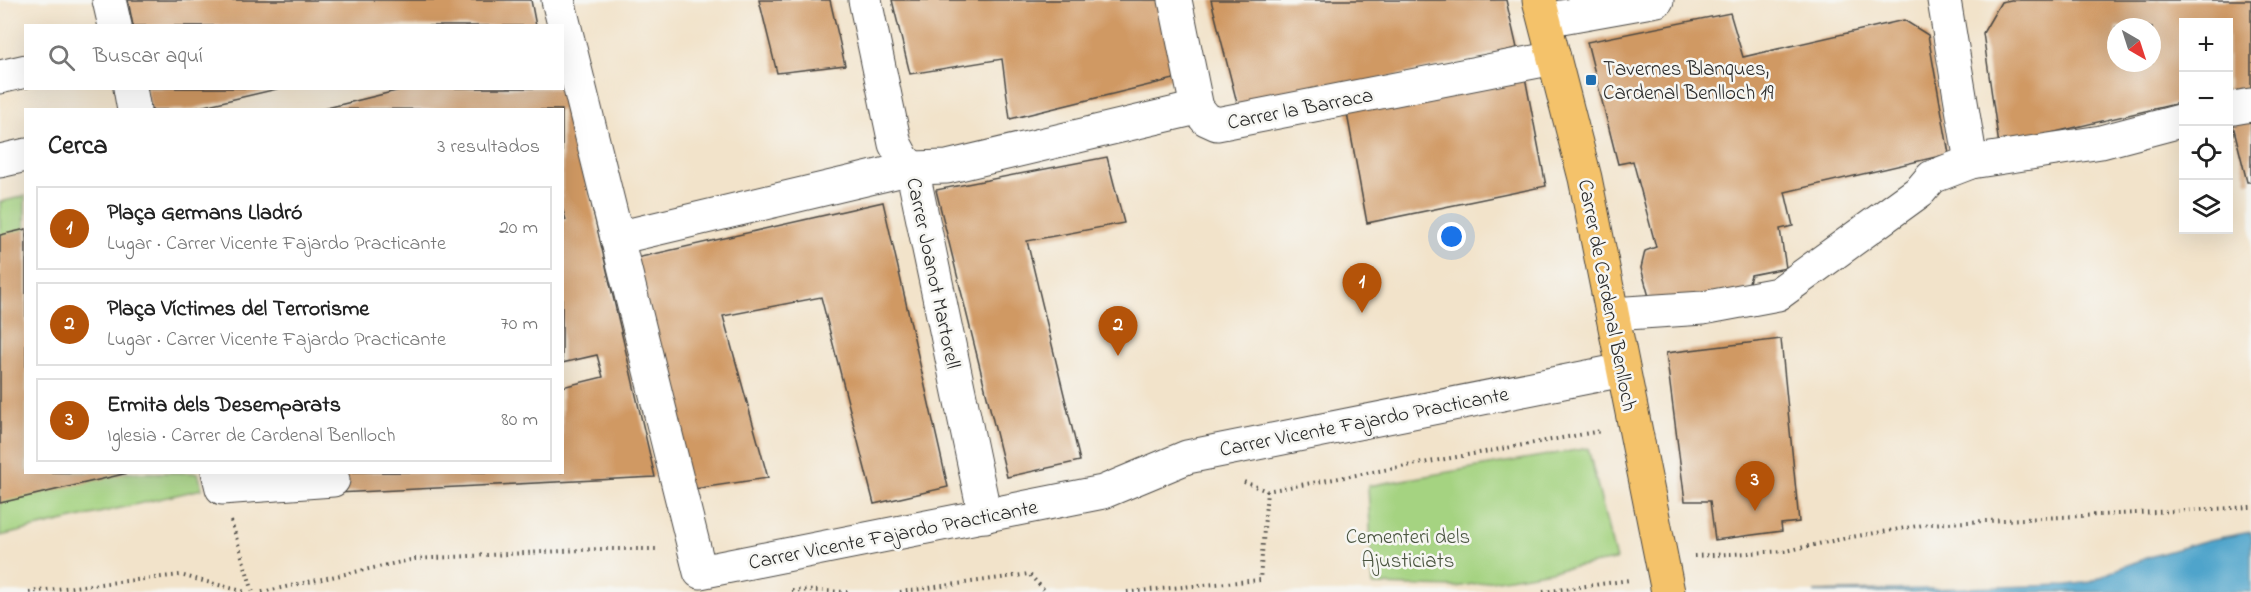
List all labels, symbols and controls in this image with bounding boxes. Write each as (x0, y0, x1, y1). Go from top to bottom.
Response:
north arrow (2107, 18, 2161, 72)
map controls (2179, 18, 2233, 234)
button: + (2179, 18, 2233, 72)
search box (24, 24, 564, 90)
icon: search (45, 41, 78, 74)
text: Buscar aquí (93, 41, 203, 73)
place label: Tavernes Blanques, Cardenal Benlloch 19 (1603, 55, 1774, 109)
button: − (2179, 72, 2233, 126)
marker: Tavernes Blanques, Cardenal Benlloch 19 (1584, 73, 1598, 87)
street label: Carrer la Barraca (1225, 81, 1376, 139)
button: locate (2179, 126, 2233, 180)
text: Cerca (48, 128, 108, 166)
text: 3 resultados (437, 133, 540, 162)
street label: Carrer Joanot Martorell (897, 175, 967, 372)
street label: Carrer de Cardenal Benlloch (1569, 177, 1643, 414)
button: layers (2179, 180, 2233, 234)
text: Plaça Germans Lladró (107, 198, 302, 230)
text: 1 (66, 214, 73, 243)
text: 20 m (499, 214, 538, 243)
your location (1437, 222, 1466, 251)
text: Lugar · Carrer Vicente Fajardo Practicante (107, 230, 446, 259)
pin: 1 (1342, 264, 1382, 313)
text: Plaça Víctimes del Terrorisme (107, 294, 369, 326)
pin: 2 (1098, 306, 1138, 356)
text: 2 (65, 310, 74, 339)
text: 70 m (501, 310, 538, 339)
text: Lugar · Carrer Vicente Fajardo Practicante (107, 326, 446, 355)
street label: Carrer Vicente Fajardo Practicante (1217, 380, 1512, 466)
text: Ermita dels Desemparats (107, 390, 341, 422)
text: 3 (65, 406, 74, 435)
text: 80 m (501, 406, 538, 435)
text: Iglesia · Carrer de Cardenal Benlloch (107, 422, 396, 451)
pin: 3 (1736, 462, 1774, 511)
street label: Carrer Vicente Fajardo Practicante (746, 493, 1041, 579)
park label: Cementeri dels Ajusticiats (1346, 523, 1470, 577)

